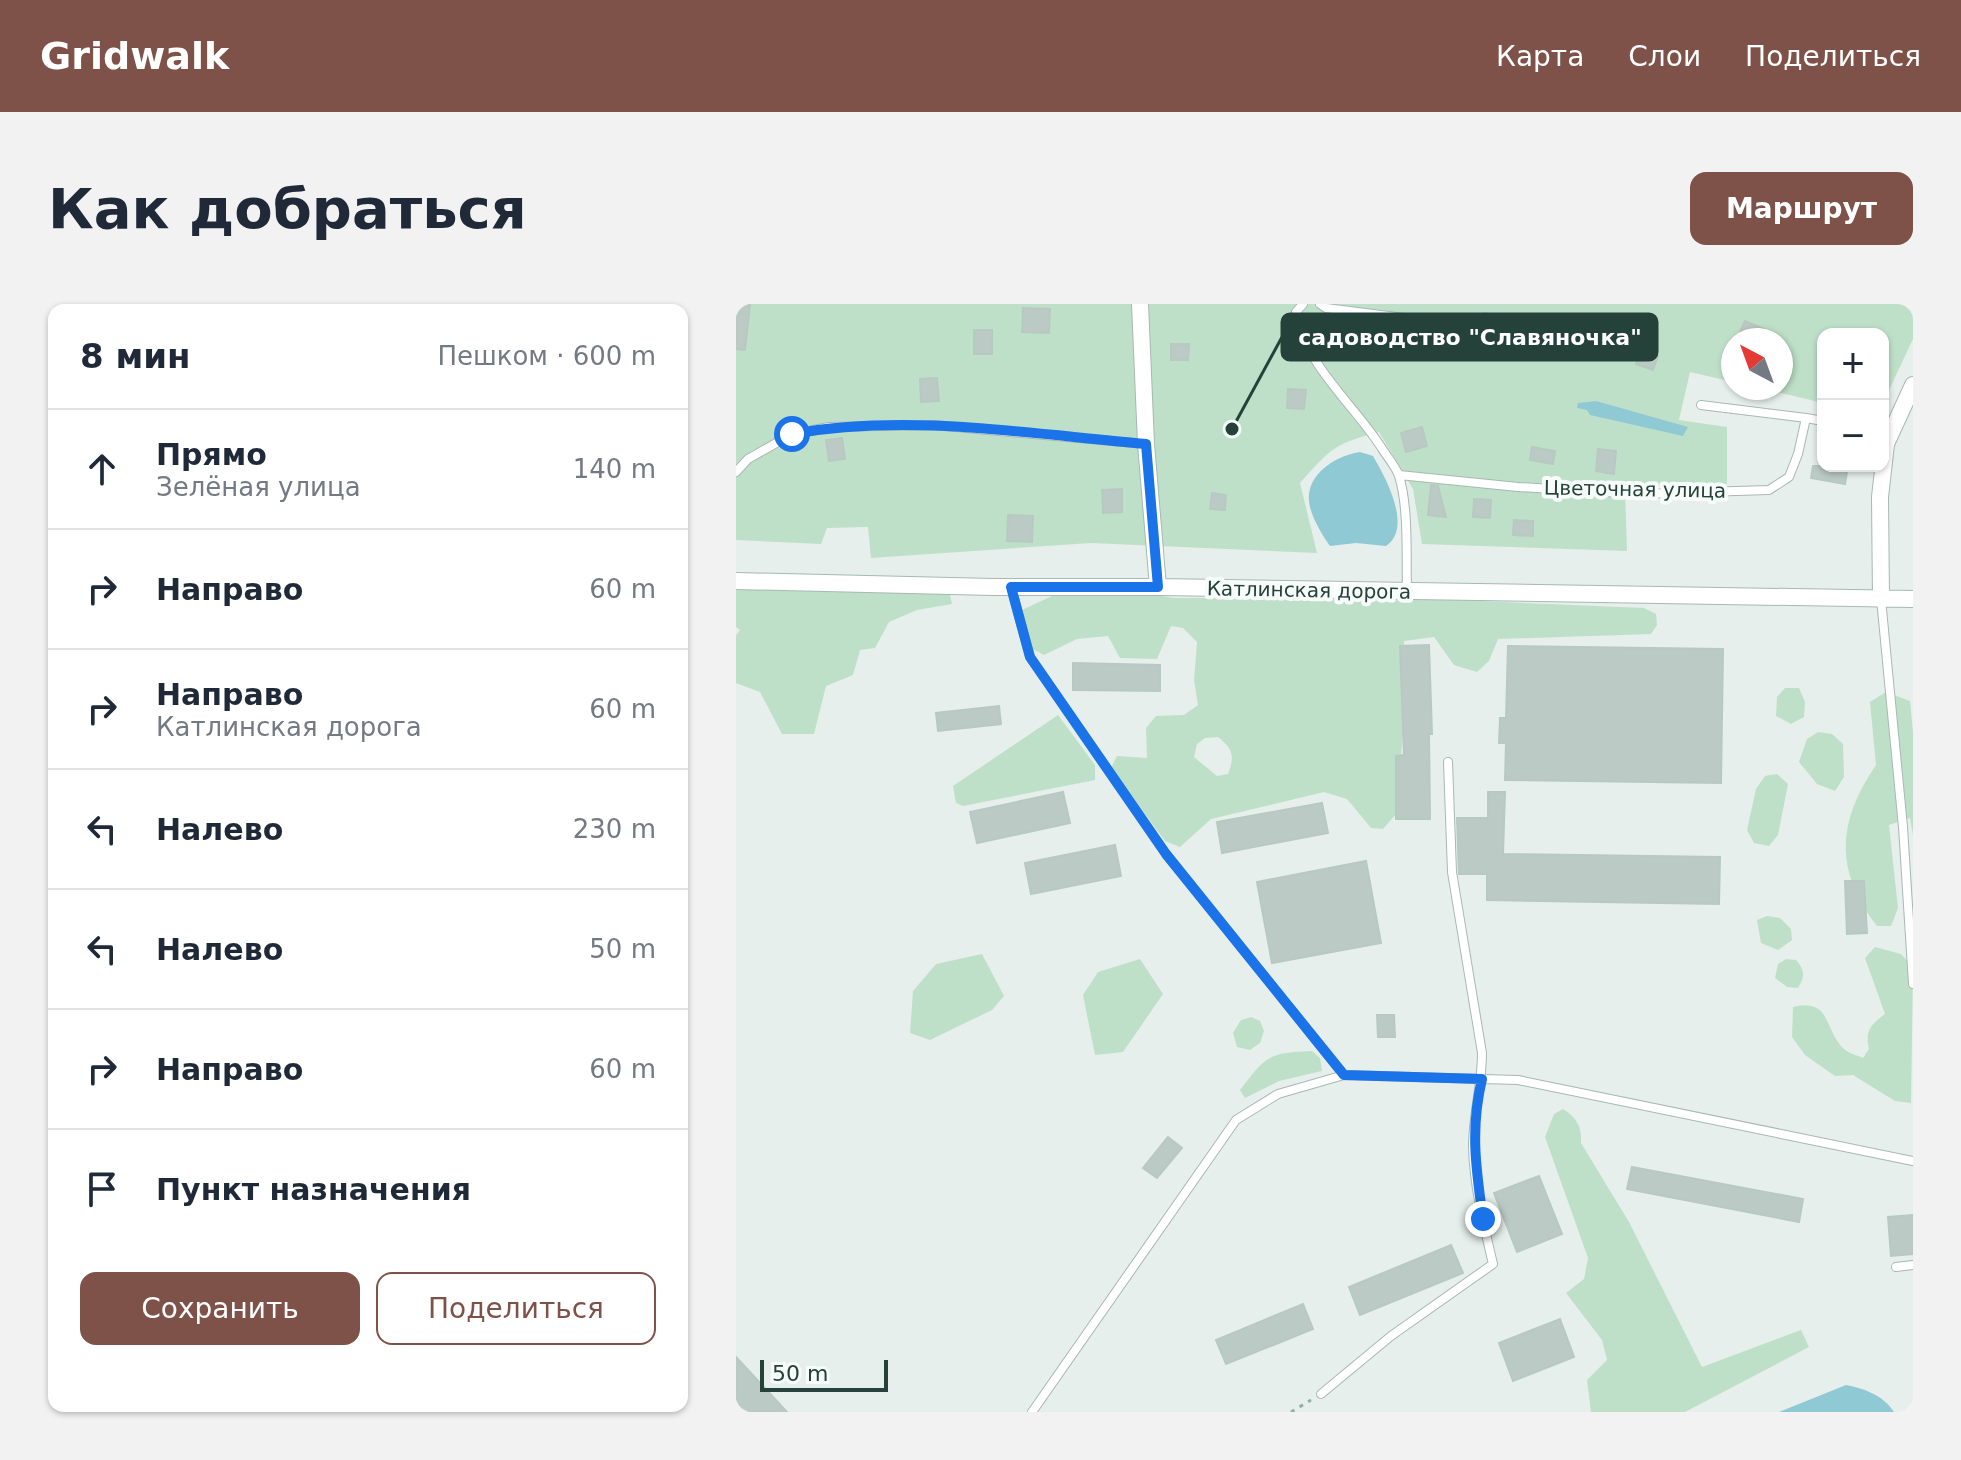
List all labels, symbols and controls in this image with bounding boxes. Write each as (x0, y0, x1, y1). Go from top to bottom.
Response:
text: Gridwalk (40, 34, 229, 78)
text: Карта (1496, 40, 1584, 73)
text: Слои (1628, 40, 1701, 73)
text: Поделиться (1745, 40, 1921, 73)
button: Маршрут (1690, 172, 1913, 245)
text: Как добраться (48, 176, 527, 241)
callout: садоводство "Славяночка" (1282, 314, 1657, 360)
text: садоводство "Славяночка" (1298, 325, 1642, 350)
north arrow (1721, 328, 1793, 400)
map controls (1817, 328, 1889, 472)
button: + (1817, 328, 1889, 400)
text: 8 мин (80, 336, 191, 376)
text: Пешком · 600 m (437, 341, 656, 371)
button: − (1817, 400, 1889, 472)
route start (774, 416, 810, 452)
text: Прямо (156, 437, 267, 472)
icon: ahead (80, 447, 124, 491)
text: 140 m (573, 454, 656, 484)
text: Зелёная улица (156, 472, 361, 502)
street label: Цветочная улица (1544, 475, 1726, 503)
icon: right (80, 567, 124, 611)
text: Направо (156, 572, 303, 607)
text: 60 m (589, 574, 656, 604)
street label: Катлинская дорога (1207, 576, 1411, 604)
text: Направо (156, 677, 303, 712)
icon: right (80, 687, 124, 731)
text: 60 m (589, 694, 656, 724)
text: Катлинская дорога (156, 712, 422, 742)
icon: left (80, 807, 124, 851)
text: Налево (156, 812, 283, 847)
text: 230 m (573, 814, 656, 844)
icon: left (80, 927, 124, 971)
text: Налево (156, 932, 283, 967)
text: 50 m (589, 934, 656, 964)
icon: right (80, 1047, 124, 1091)
text: Направо (156, 1052, 303, 1087)
text: 60 m (589, 1054, 656, 1084)
icon: arrive (80, 1167, 124, 1211)
text: Пункт назначения (156, 1172, 471, 1207)
route end (1465, 1201, 1501, 1237)
button: Сохранить (80, 1272, 360, 1345)
button: Поделиться (376, 1272, 656, 1345)
scale bar (760, 1356, 888, 1392)
text: 50 m (772, 1361, 828, 1386)

